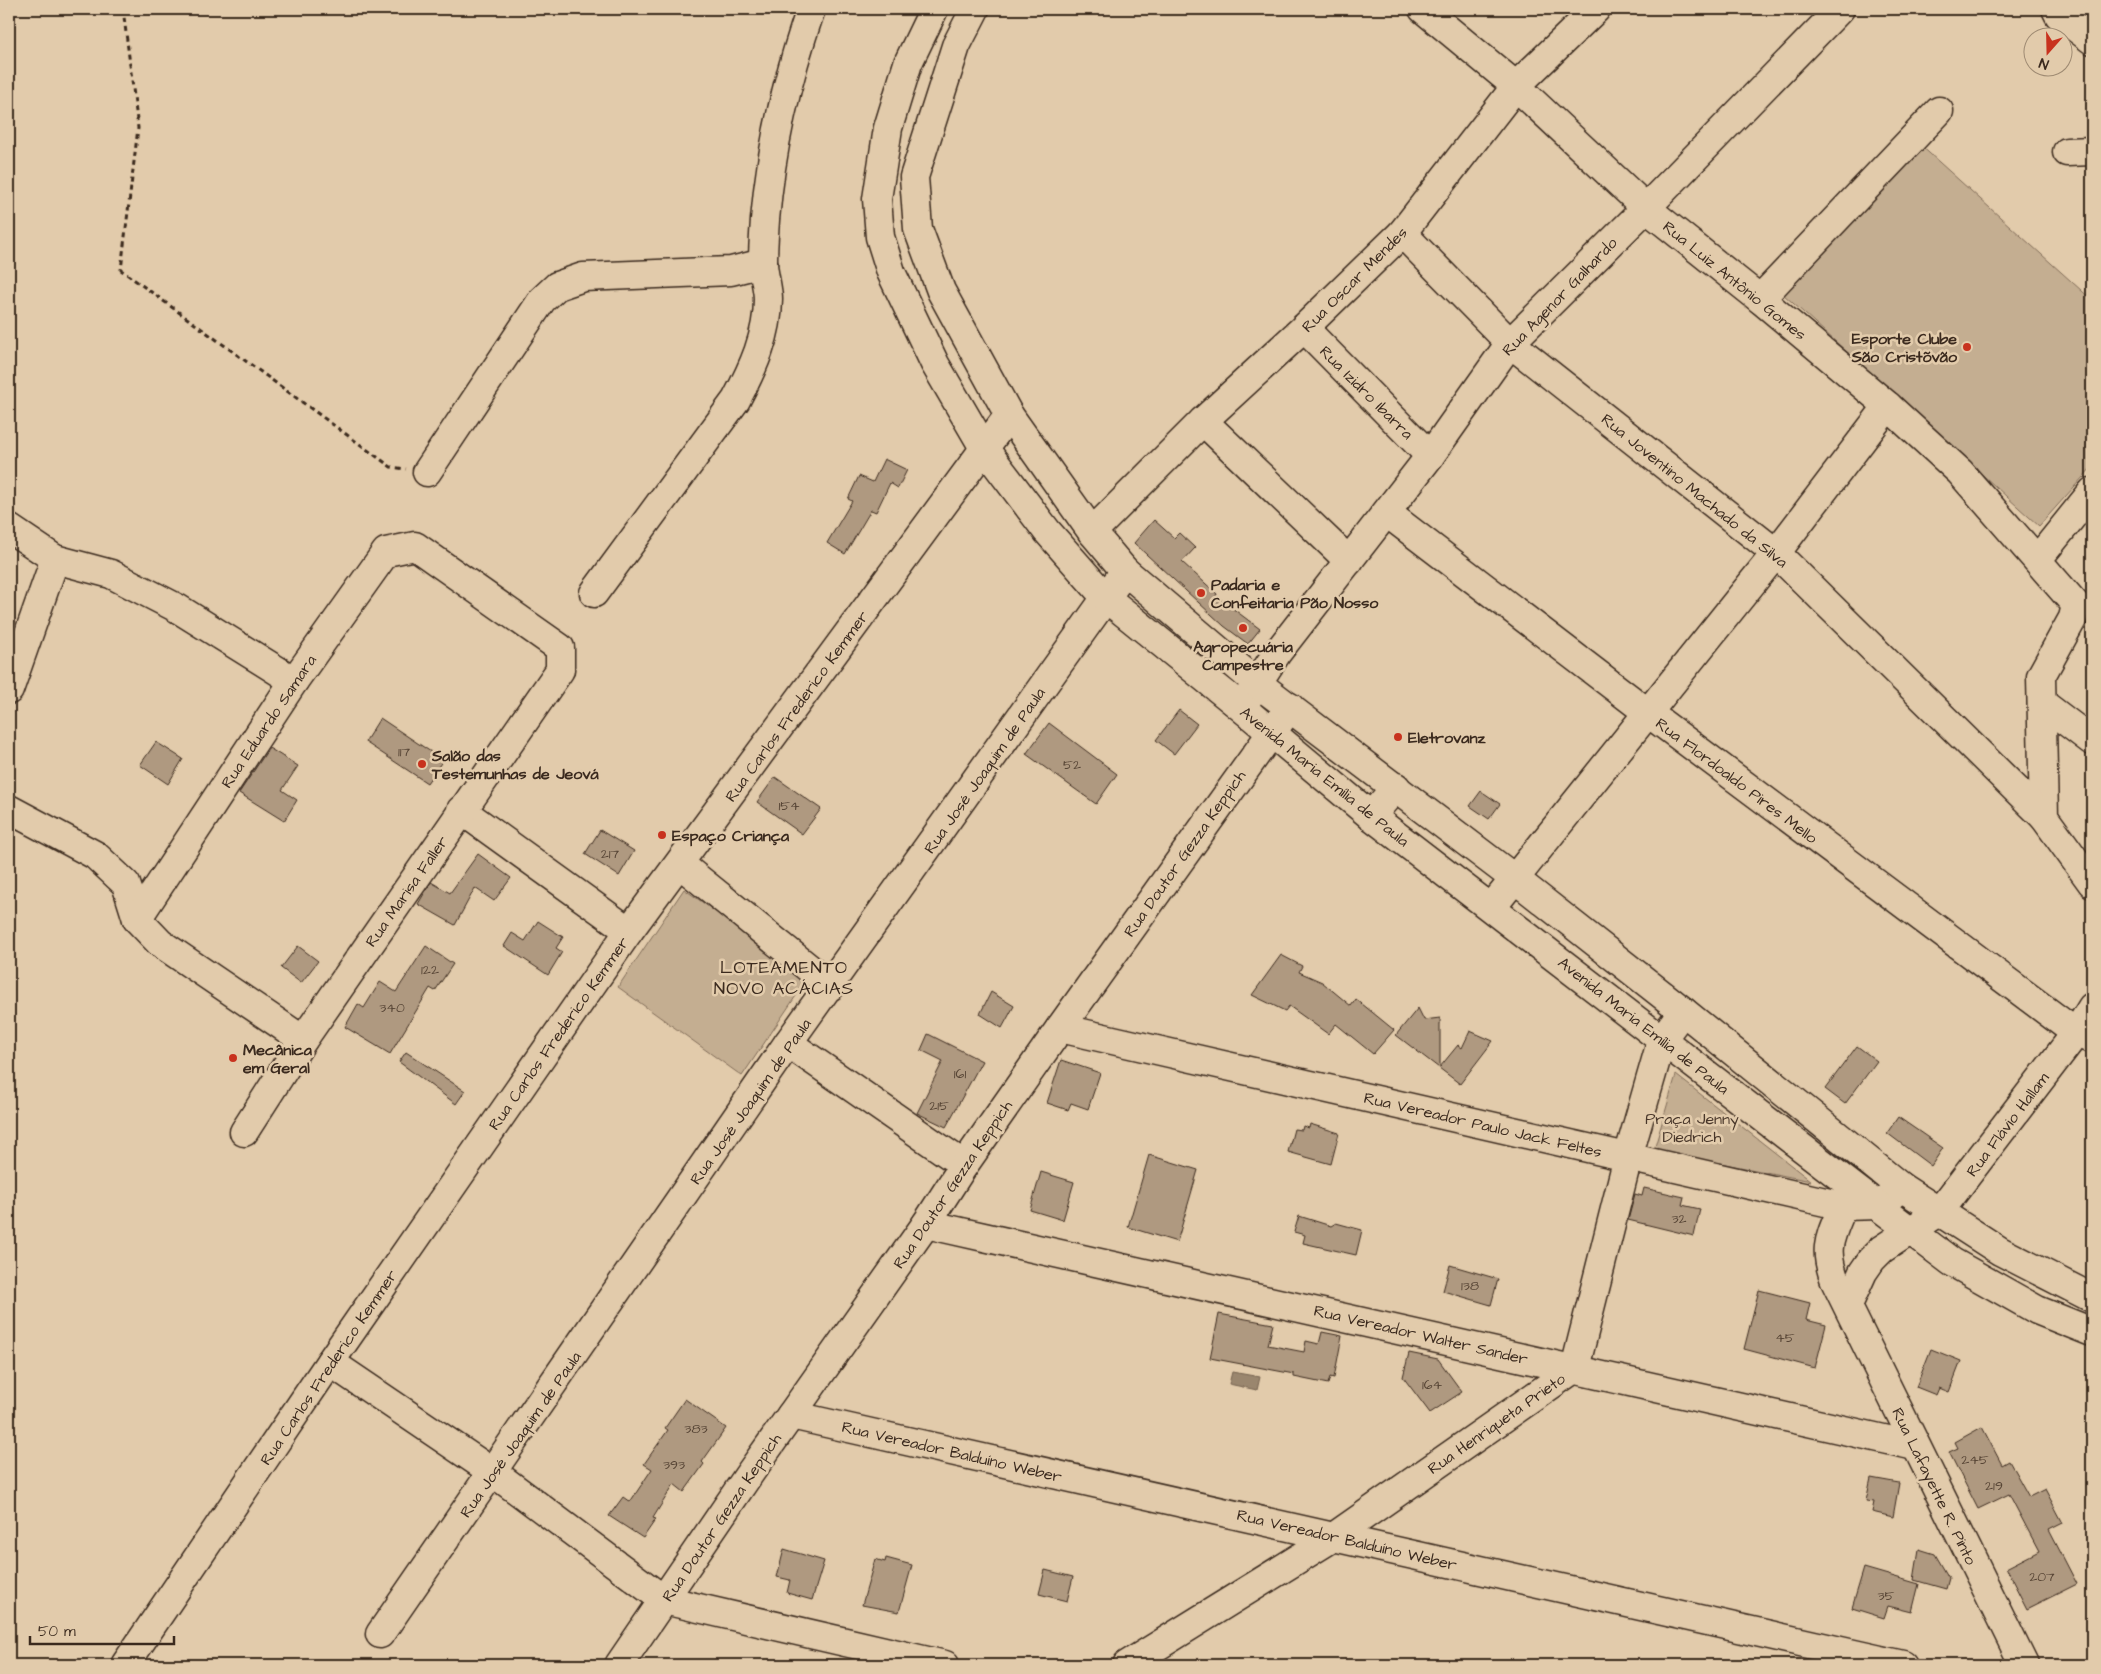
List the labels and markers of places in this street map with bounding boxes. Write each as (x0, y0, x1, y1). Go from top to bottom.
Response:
place label: Esporte Clube São Cristõvão (1851, 328, 1958, 368)
marker: Esporte Clube São Cristõvão (1961, 341, 1973, 353)
place label: Padaria e Confeitaria Pão Nosso (1211, 574, 1379, 614)
marker: Padaria e Confeitaria Pão Nosso (1195, 587, 1207, 599)
marker: Agropecuária Campestre (1237, 622, 1249, 634)
place label: Agropecuária Campestre (1193, 636, 1294, 676)
place label: Eletrovanz (1408, 727, 1486, 749)
marker: Eletrovanz (1392, 731, 1404, 743)
place label: Salão das Testemunhas de Jeová (431, 745, 600, 785)
marker: Salão das Testemunhas de Jeová (416, 758, 428, 770)
place label: Espaço Criança (672, 825, 790, 847)
marker: Espaço Criança (656, 829, 668, 841)
place label: Mecânica em Geral (243, 1039, 313, 1079)
marker: Mecânica em Geral (227, 1052, 239, 1064)

